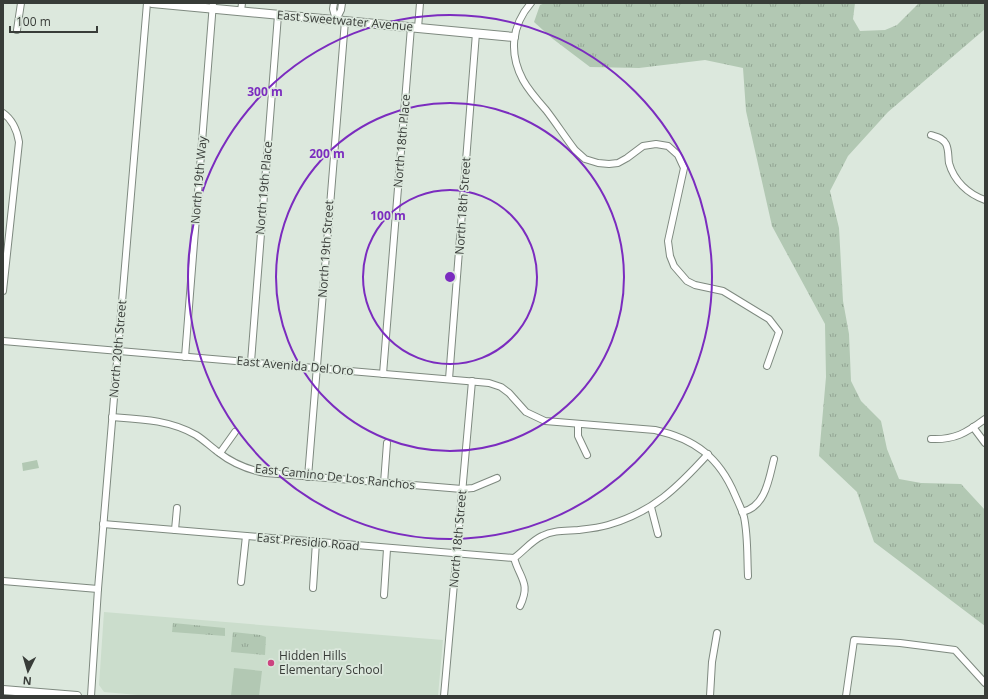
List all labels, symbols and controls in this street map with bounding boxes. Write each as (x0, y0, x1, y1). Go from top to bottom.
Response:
street label: East Sweetwater Avenue (276, 6, 414, 35)
scale bar (10, 8, 97, 34)
text: 100 m (16, 13, 51, 30)
text: 300 m (247, 83, 283, 100)
street label: North 18th Place (389, 93, 414, 188)
street label: North 19th Way (186, 134, 211, 225)
street label: North 19th Place (251, 140, 276, 235)
text: 200 m (309, 145, 345, 162)
street label: North 18th Street (451, 157, 474, 255)
street label: North 19th Street (314, 200, 337, 298)
text: 100 m (370, 207, 406, 224)
centre of rings (443, 270, 457, 284)
street label: North 20th Street (105, 299, 130, 398)
street label: East Avenida Del Oro (236, 352, 354, 379)
street label: East Camino De Los Ranchos (254, 460, 416, 493)
street label: North 18th Street (445, 489, 470, 588)
street label: East Presidio Road (256, 529, 360, 554)
place label: Hidden Hills Elementary School (279, 647, 383, 678)
north arrow (8, 651, 48, 691)
marker: Hidden Hills Elementary School (266, 658, 276, 668)
text: N (22, 674, 32, 689)

